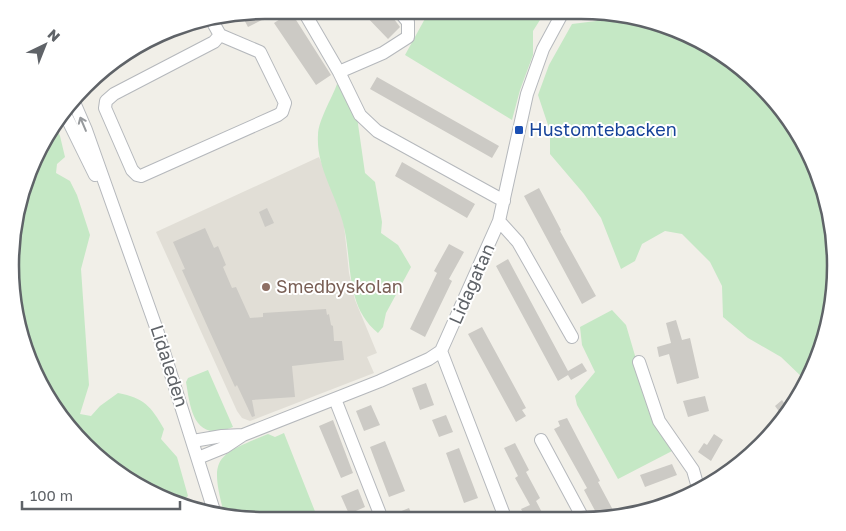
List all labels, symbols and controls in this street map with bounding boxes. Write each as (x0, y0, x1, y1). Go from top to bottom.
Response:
north arrow (20, 20, 70, 70)
text: N (45, 25, 64, 45)
one-way arrow (78, 117, 88, 132)
place label: Hustomtebacken (529, 118, 677, 140)
marker: Hustomtebacken (513, 124, 525, 136)
street label: Lidagatan (444, 240, 499, 327)
place label: Smedbyskolan (276, 275, 403, 297)
marker: Smedbyskolan (260, 281, 272, 293)
street label: Lidaleden (146, 322, 194, 409)
scale bar (22, 478, 180, 510)
text: 100 m (30, 486, 73, 504)

